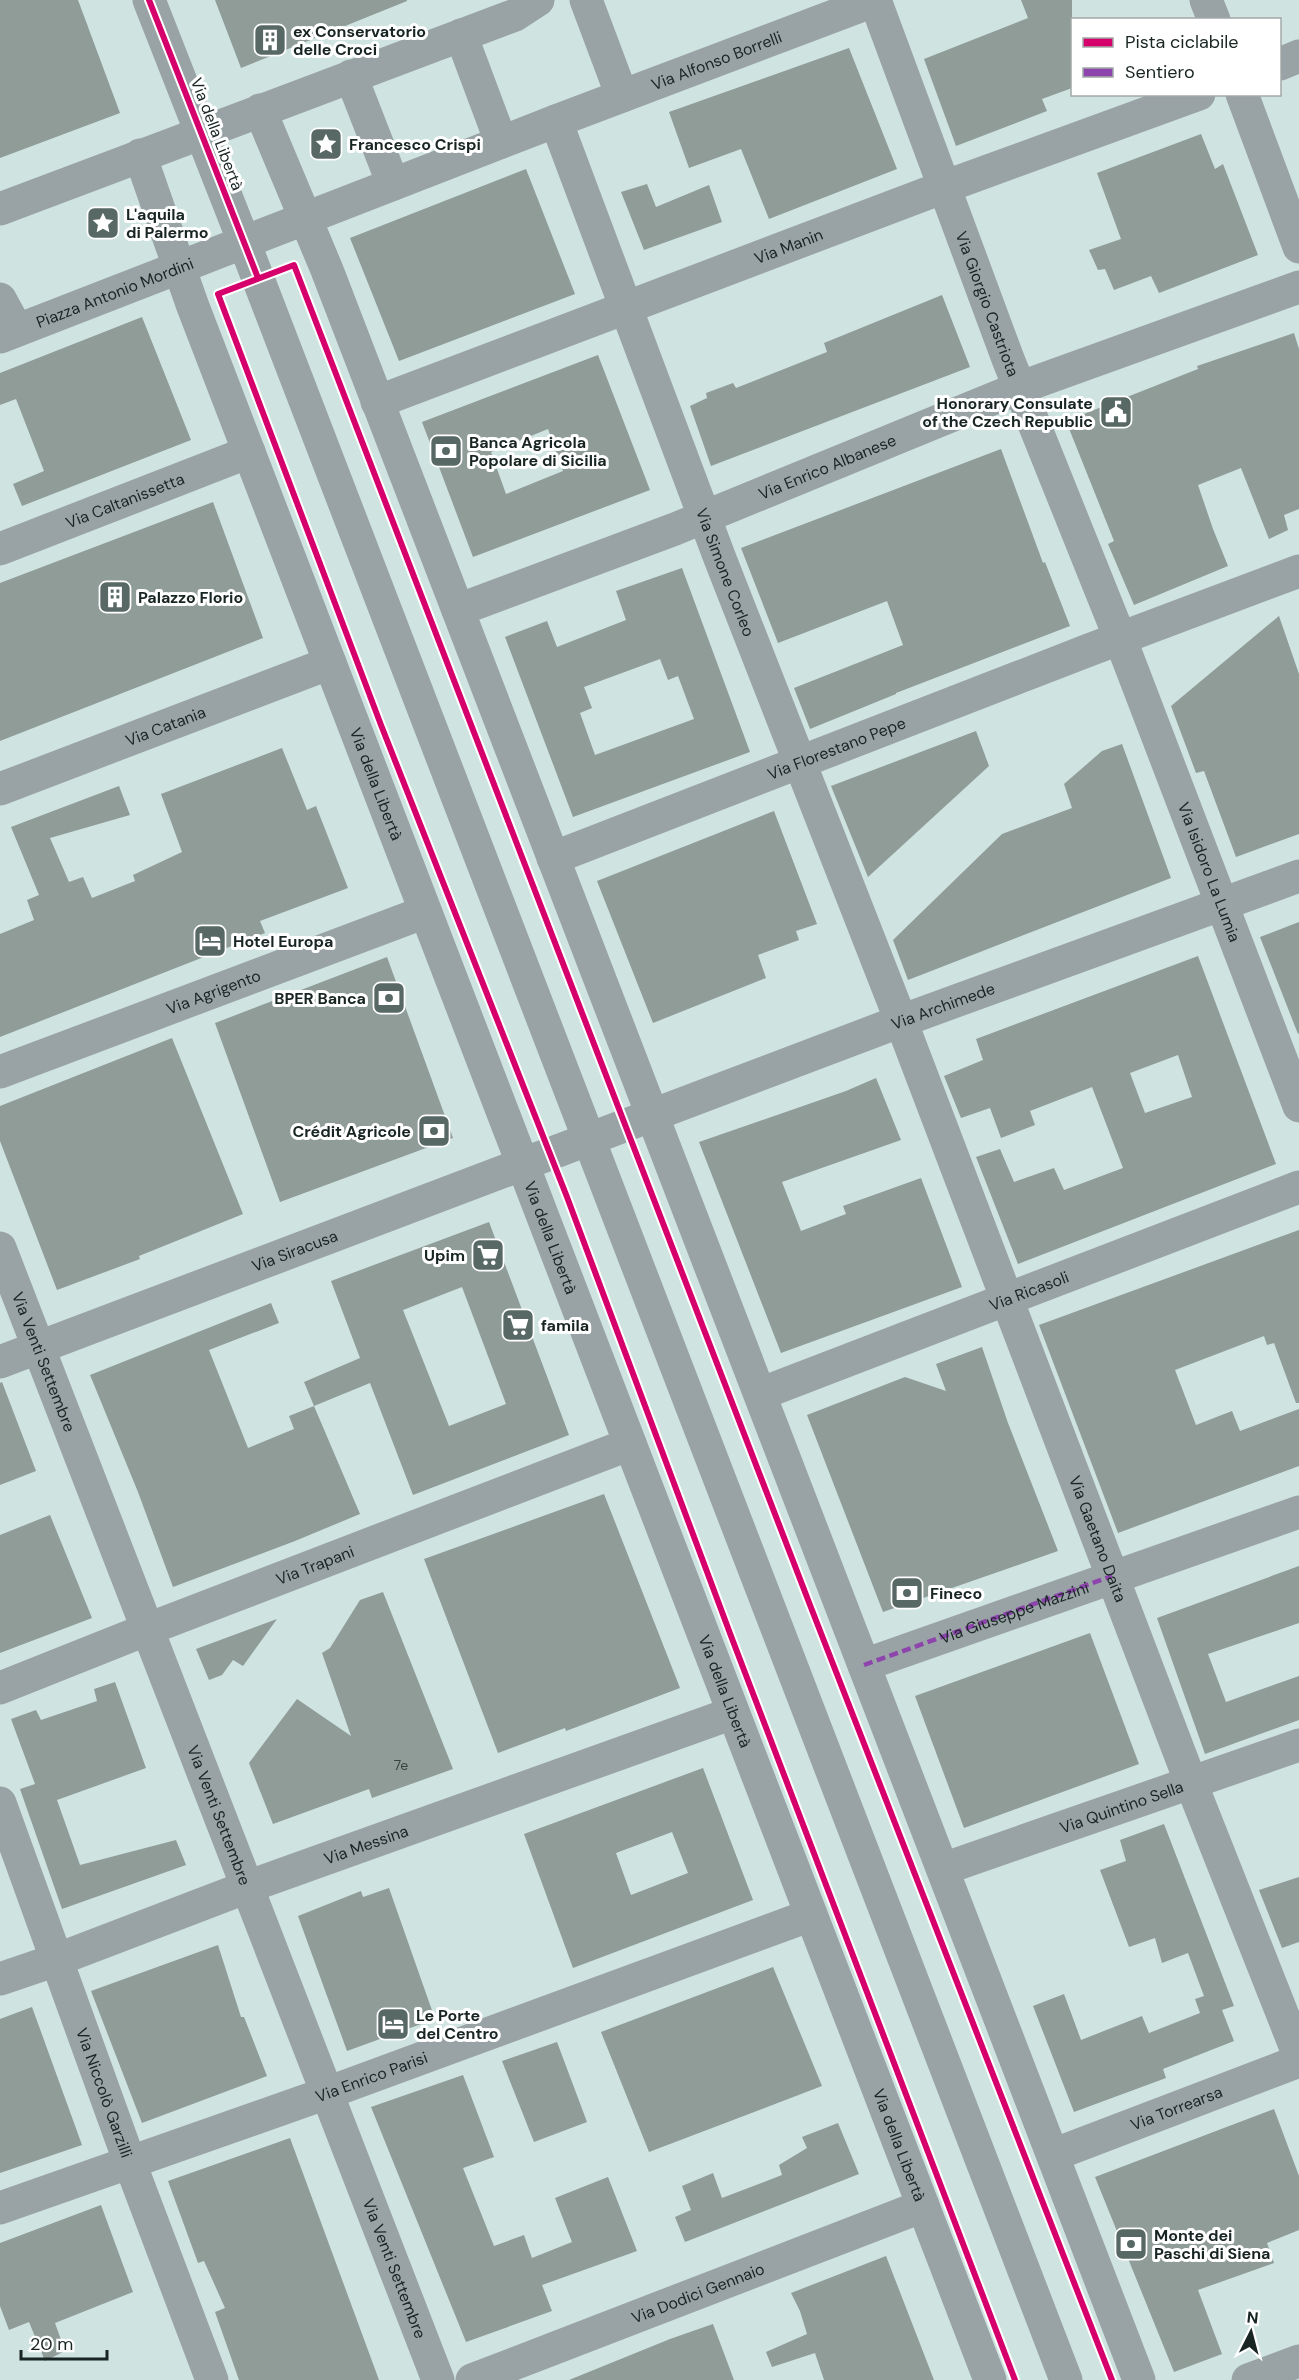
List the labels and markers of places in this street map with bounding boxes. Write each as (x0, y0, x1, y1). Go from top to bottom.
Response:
place label: ex Conservatorio delle Croci (293, 21, 426, 60)
building icon: ex Conservatorio delle Croci (252, 22, 288, 58)
place icon: Francesco Crispi (308, 126, 344, 162)
place label: Francesco Crispi (349, 134, 481, 155)
place label: L'aquila di Palermo (126, 204, 209, 243)
place icon: L'aquila di Palermo (85, 205, 121, 241)
place label: Honorary Consulate of the Czech Republic (922, 393, 1093, 432)
public building icon: Honorary Consulate of the Czech Republic (1098, 394, 1134, 430)
place label: Banca Agricola Popolare di Sicilia (469, 432, 607, 471)
bank icon: Banca Agricola Popolare di Sicilia (428, 433, 464, 469)
building icon: Palazzo Florio (97, 579, 133, 615)
place label: Palazzo Florio (138, 587, 243, 608)
hotel icon: Hotel Europa (192, 923, 228, 959)
place label: Hotel Europa (233, 931, 333, 952)
bank icon: BPER Banca (371, 980, 407, 1016)
place label: BPER Banca (274, 988, 366, 1009)
bank icon: Crédit Agricole (416, 1113, 452, 1149)
place label: Crédit Agricole (292, 1121, 411, 1142)
supermarket icon: Upim (470, 1237, 506, 1273)
place label: Upim (424, 1245, 465, 1266)
supermarket icon: famila (500, 1307, 536, 1343)
place label: famila (541, 1315, 589, 1336)
bank icon: Fineco (889, 1575, 925, 1611)
place label: Fineco (930, 1583, 982, 1604)
place label: Le Porte del Centro (416, 2005, 499, 2044)
hotel icon: Le Porte del Centro (375, 2006, 411, 2042)
place label: Monte dei Paschi di Siena (1154, 2225, 1270, 2264)
bank icon: Monte dei Paschi di Siena (1113, 2226, 1149, 2262)

